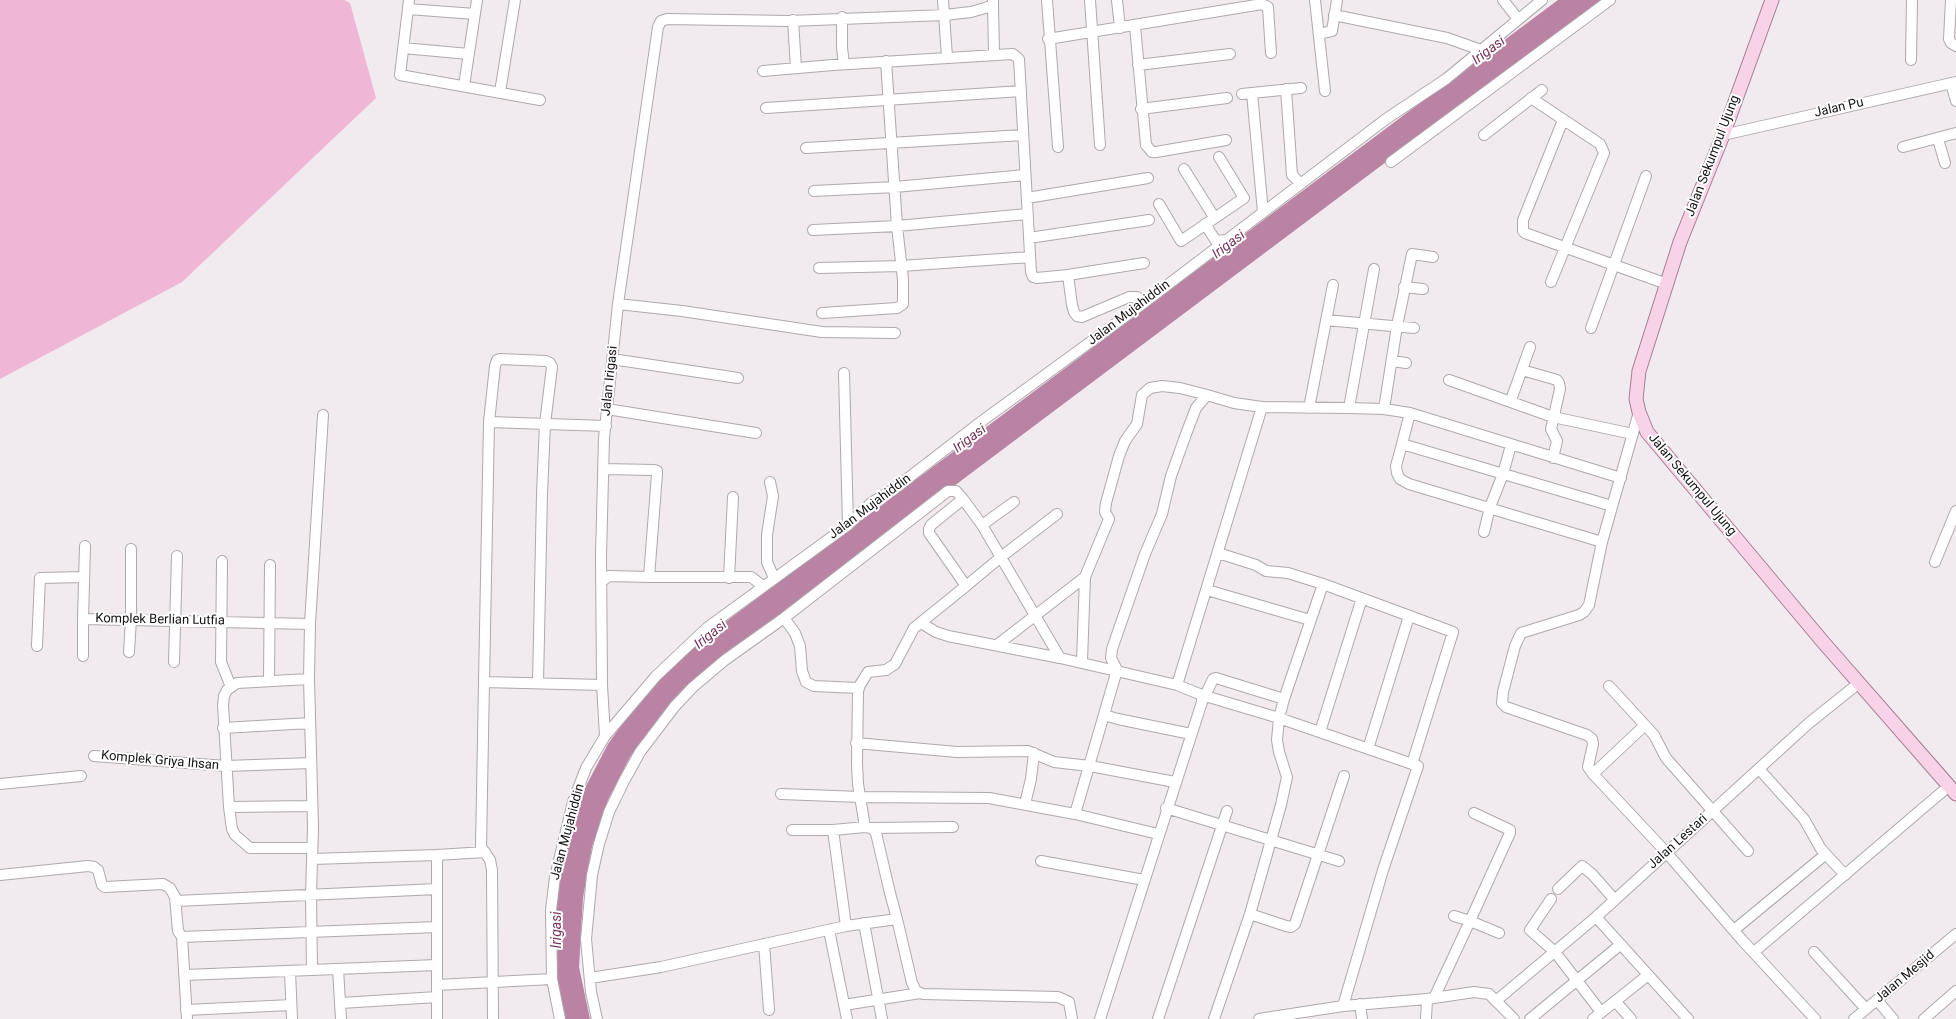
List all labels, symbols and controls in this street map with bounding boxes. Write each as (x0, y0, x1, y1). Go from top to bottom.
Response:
water label: Irigasi (1469, 33, 1509, 69)
street label: Jalan Sekumpul Ujung (1683, 93, 1743, 219)
street label: Jalan Pu (1813, 95, 1865, 121)
water label: Irigasi (1209, 227, 1249, 263)
street label: Jalan Mujahiddin (1085, 277, 1173, 349)
street label: Jalan Irigasi (599, 345, 621, 417)
water label: Irigasi (950, 421, 990, 457)
street label: Jalan Sekumpul Ujung (1645, 431, 1739, 539)
street label: Jalan Mujahiddin (826, 471, 914, 543)
street label: Komplek Berlian Lutfia (95, 611, 225, 629)
water label: Irigasi (691, 617, 731, 653)
street label: Komplek Griya Ihsan (100, 748, 220, 774)
street label: Jalan Mujahiddin (548, 782, 588, 882)
street label: Jalan Lestari (1645, 811, 1711, 873)
water label: Irigasi (549, 912, 565, 948)
street label: Jalan Mesjid (1872, 947, 1938, 1007)

